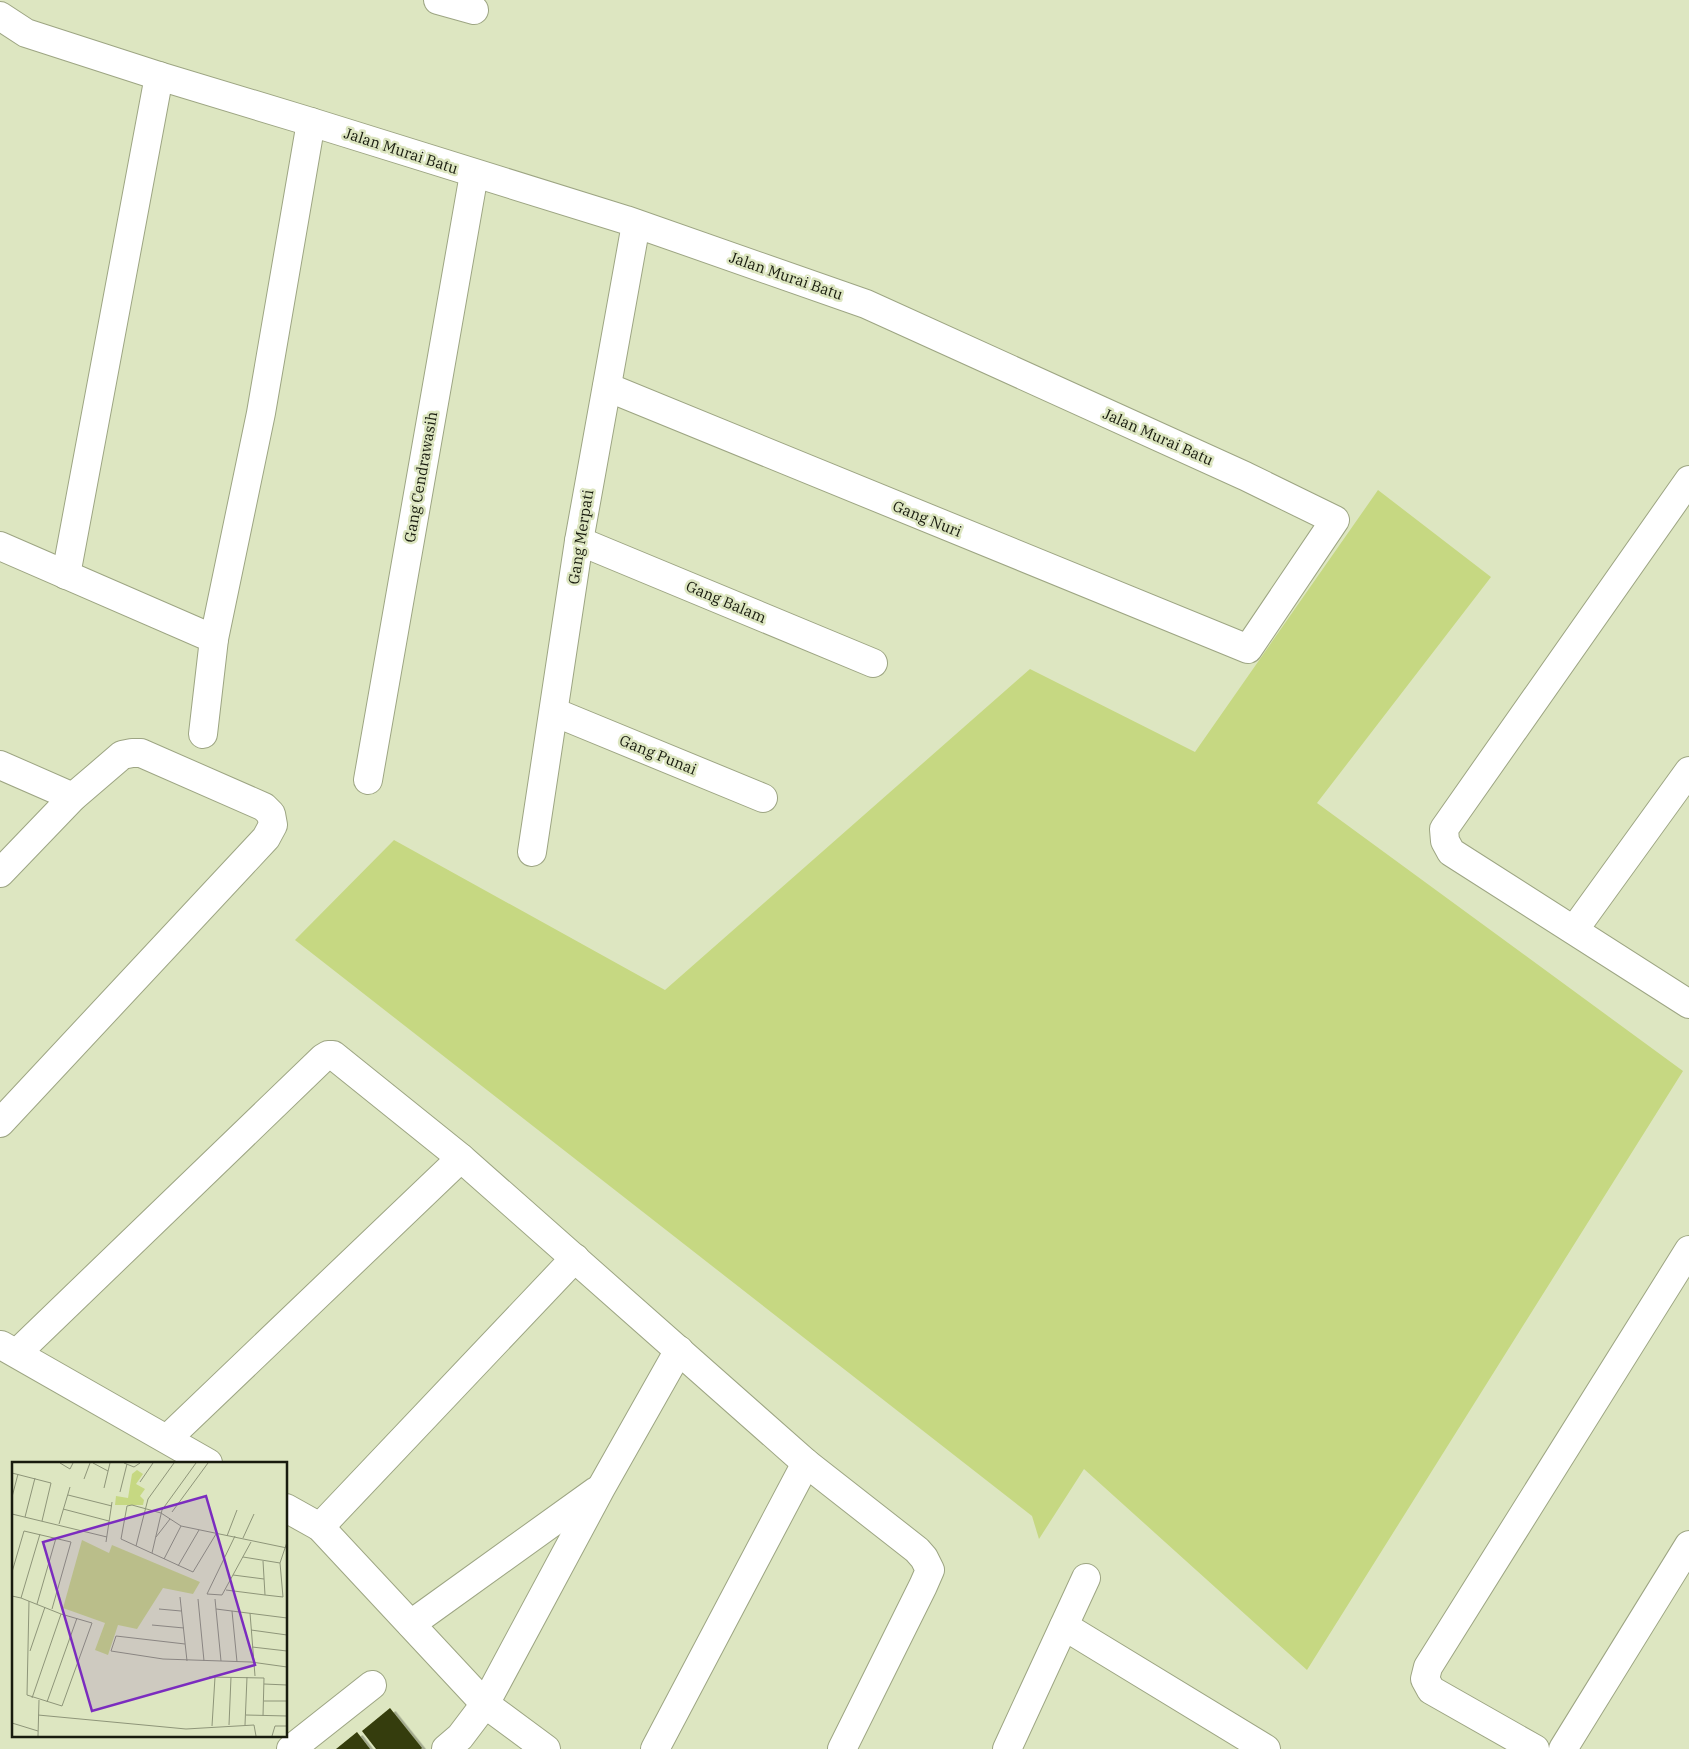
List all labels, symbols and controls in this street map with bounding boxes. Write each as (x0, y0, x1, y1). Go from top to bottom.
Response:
street label: Jalan Murai Batu (342, 123, 461, 178)
street label: Jalan Murai Batu (727, 247, 845, 304)
street label: Jalan Murai Batu (1100, 404, 1216, 469)
street label: Gang Cendrawasih (400, 410, 441, 544)
street label: Gang Merpati (564, 488, 597, 586)
street label: Gang Nuri (890, 496, 965, 541)
street label: Gang Balam (683, 576, 769, 627)
street label: Gang Punai (617, 730, 700, 779)
inset map (12, 1462, 288, 1736)

